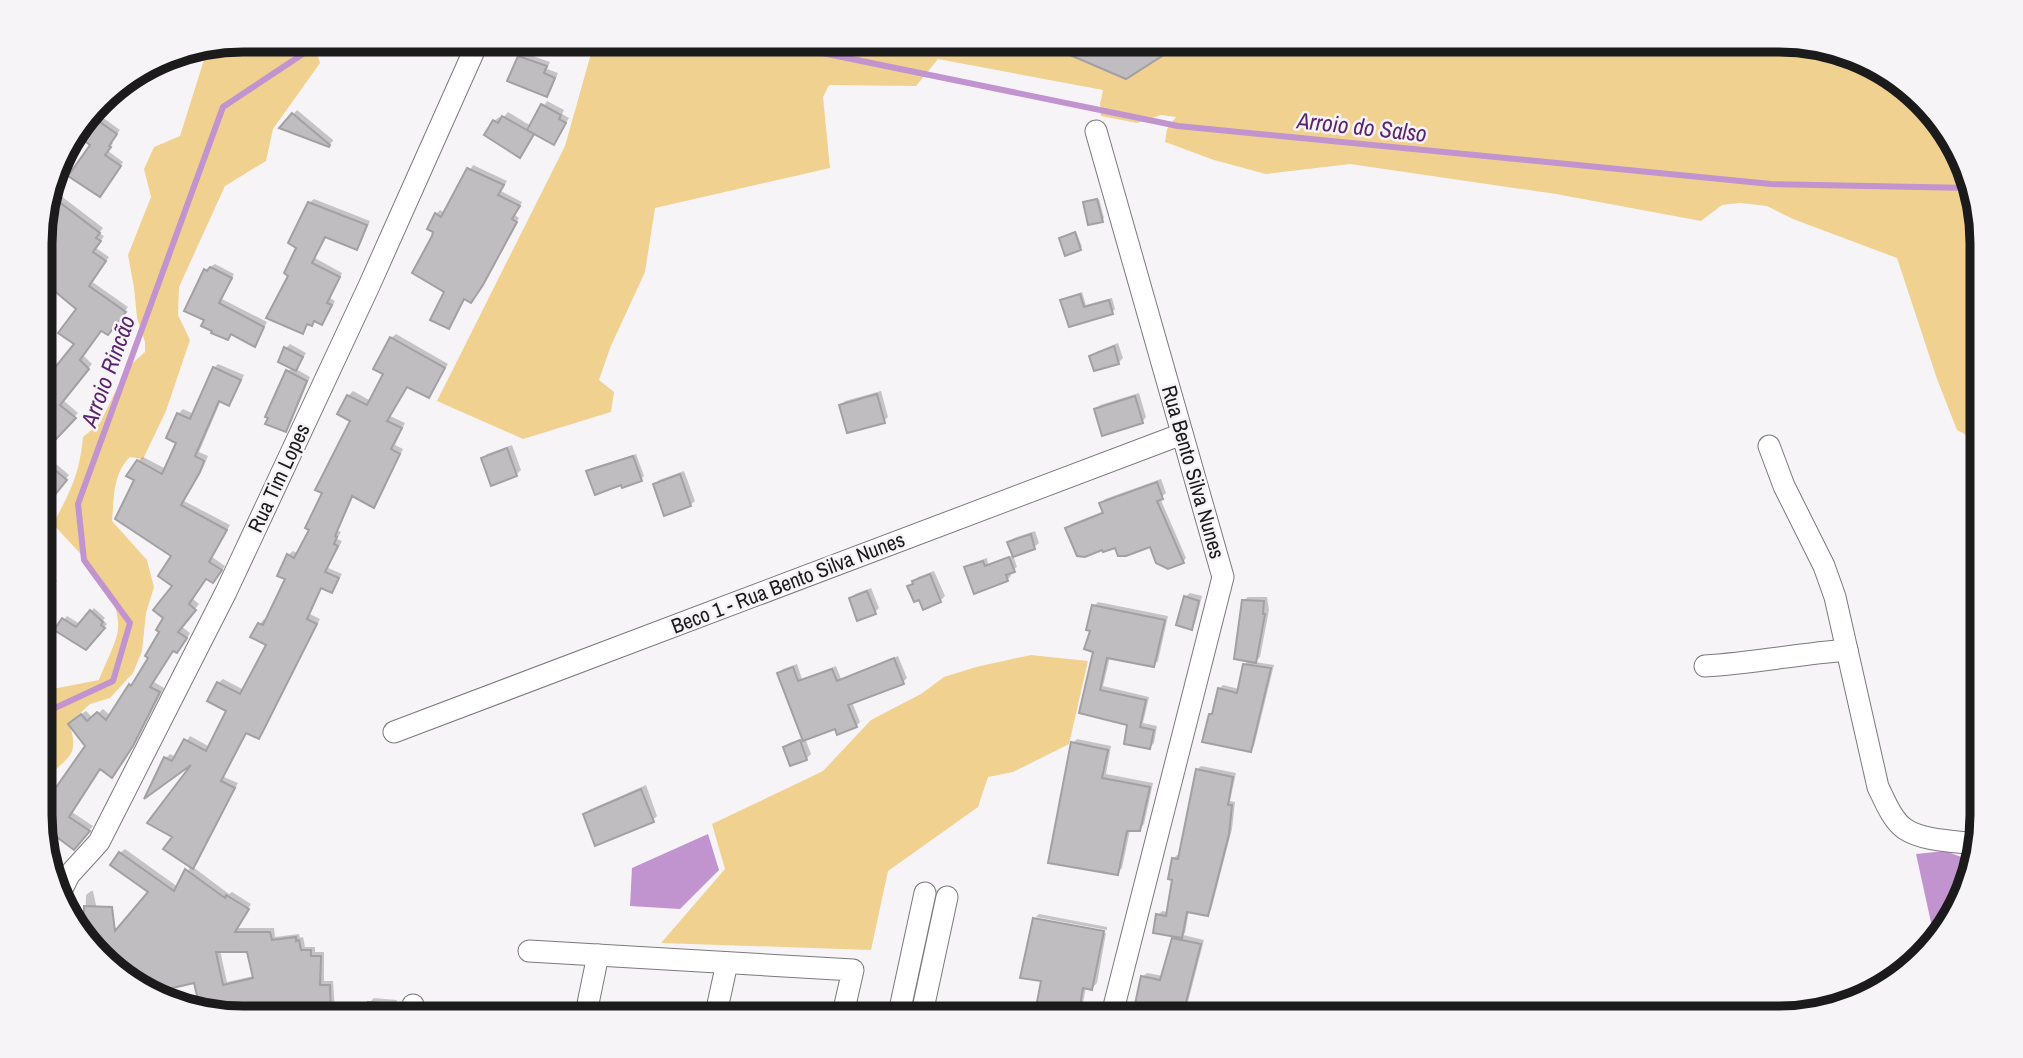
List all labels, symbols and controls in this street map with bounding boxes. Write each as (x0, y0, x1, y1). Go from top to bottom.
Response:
water label: Arroio do Salso (1295, 104, 1428, 149)
water label: Arroio Rincão (73, 311, 142, 432)
street label: Rua Bento Silva Nunes (1155, 382, 1232, 562)
street label: Rua Tim Lopes (241, 419, 316, 537)
street label: Beco 1 - Rua Bento Silva Nunes (667, 525, 909, 640)

